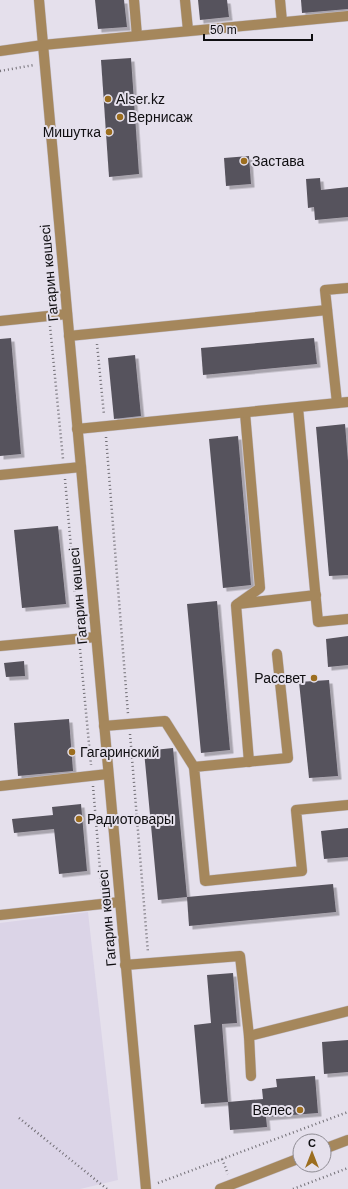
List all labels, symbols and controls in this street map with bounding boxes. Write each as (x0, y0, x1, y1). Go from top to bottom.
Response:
scale bar (204, 16, 312, 42)
text: 50 m (210, 23, 237, 37)
place label: Alser.kz (116, 91, 165, 107)
marker: Alser.kz (103, 94, 113, 104)
place label: Вернисаж (128, 109, 193, 125)
marker: Вернисаж (115, 112, 125, 122)
place label: Мишутка (43, 124, 101, 140)
marker: Мишутка (104, 127, 114, 137)
place label: Застава (252, 153, 305, 169)
marker: Застава (239, 156, 249, 166)
street label: Гагарин көшесі (37, 224, 61, 322)
street label: Гагарин көшесі (66, 547, 90, 645)
place label: Рассвет (254, 670, 307, 686)
marker: Рассвет (309, 673, 319, 683)
place label: Гагаринский (80, 744, 159, 760)
marker: Гагаринский (67, 747, 77, 757)
place label: Радиотовары (87, 811, 174, 827)
marker: Радиотовары (74, 814, 84, 824)
street label: Гагарин көшесі (95, 869, 119, 967)
place label: Велес (252, 1102, 292, 1118)
marker: Велес (295, 1105, 305, 1115)
north arrow (292, 1133, 332, 1173)
text: С (308, 1137, 316, 1149)

